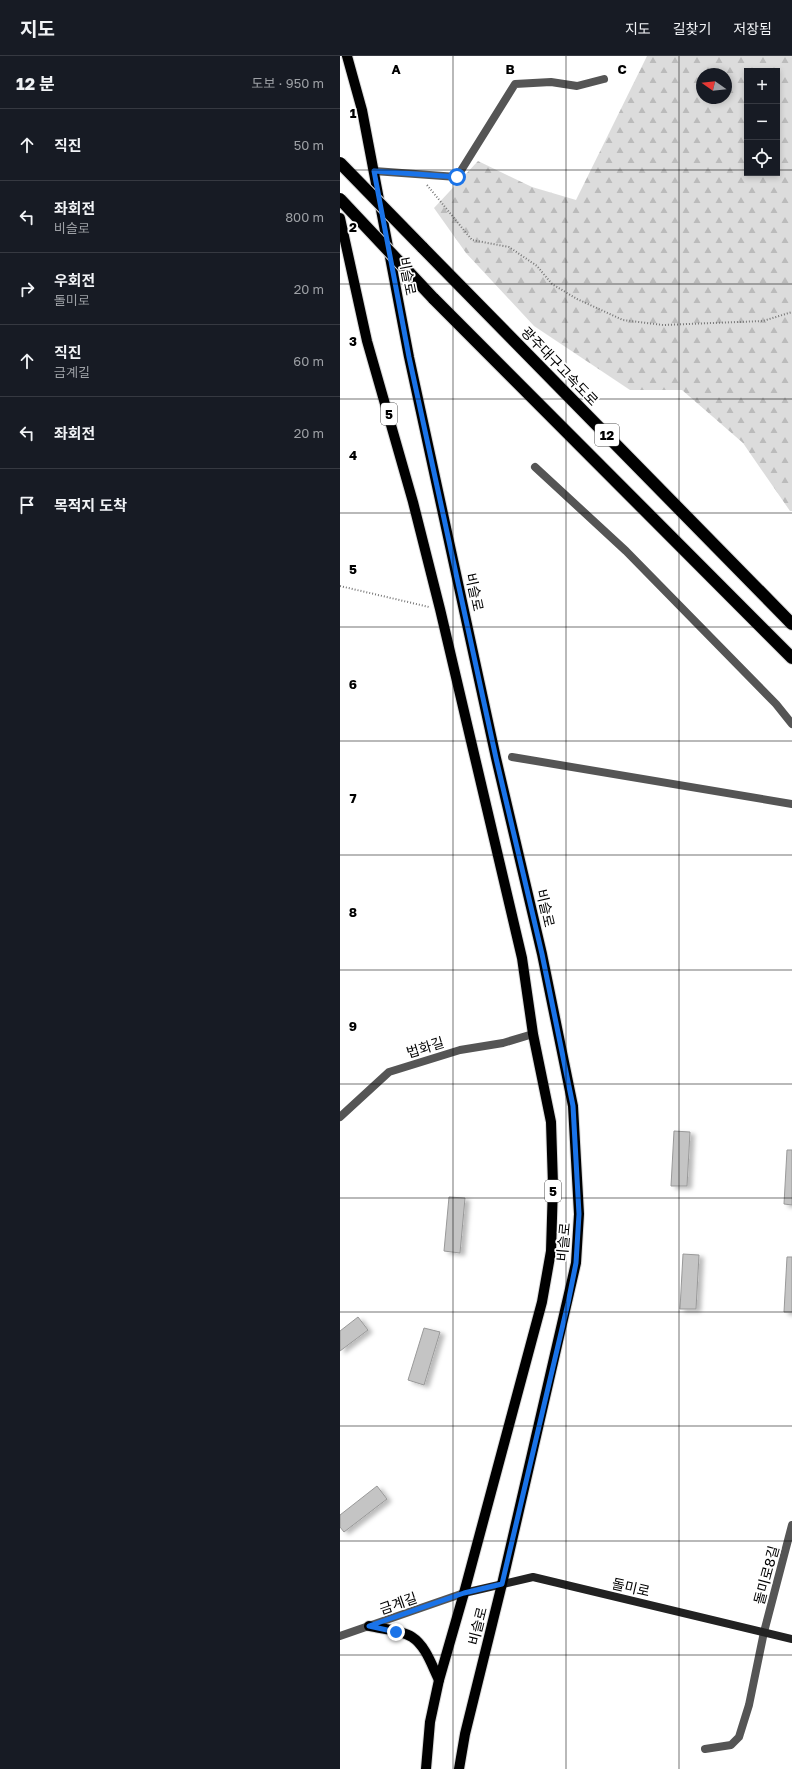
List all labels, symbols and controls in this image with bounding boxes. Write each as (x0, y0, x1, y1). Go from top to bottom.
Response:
text: 지도 (20, 17, 55, 40)
text: 지도 (625, 20, 651, 37)
text: 길찾기 (673, 20, 711, 37)
text: 저장됨 (733, 20, 772, 37)
text: A (391, 61, 401, 77)
text: B (505, 61, 515, 77)
text: C (617, 61, 627, 77)
north arrow (696, 68, 732, 104)
map controls (744, 68, 780, 176)
button: + (744, 68, 780, 104)
text: 12 분 (16, 73, 55, 94)
text: 도보 · 950 m (251, 75, 324, 91)
button: − (744, 104, 780, 140)
text: 1 (350, 105, 357, 121)
icon: ahead (16, 134, 38, 156)
text: 직진 (54, 136, 82, 154)
text: 50 m (294, 137, 324, 153)
button: locate (744, 140, 780, 176)
route start (448, 168, 466, 186)
text: 좌회전 (54, 199, 95, 217)
icon: left (16, 206, 38, 228)
text: 800 m (285, 209, 324, 225)
text: 2 (349, 219, 357, 235)
text: 비슬로 (54, 220, 90, 236)
street label: 비슬로 (396, 255, 420, 297)
text: 우회전 (54, 271, 95, 289)
icon: right (16, 278, 38, 300)
text: 20 m (294, 281, 324, 297)
text: 돌미로 (54, 292, 90, 308)
street label: 광주대구고속도로 (518, 323, 602, 409)
text: 3 (349, 333, 357, 349)
text: 직진 (54, 343, 82, 361)
icon: ahead (16, 350, 38, 372)
text: 60 m (293, 353, 324, 369)
text: 금계길 (54, 364, 90, 380)
road number: 5 (381, 403, 397, 425)
icon: left (16, 422, 38, 444)
text: 좌회전 (54, 424, 95, 442)
road number: 12 (595, 424, 619, 446)
text: 20 m (294, 425, 324, 441)
text: 4 (349, 447, 357, 463)
icon: arrive (16, 494, 38, 516)
text: 목적지 도착 (54, 496, 127, 514)
text: 5 (349, 561, 357, 577)
street label: 비슬로 (463, 571, 487, 613)
text: 6 (349, 676, 357, 692)
text: 7 (349, 790, 357, 806)
street label: 비슬로 (533, 887, 559, 929)
text: 8 (349, 904, 357, 920)
text: 9 (349, 1018, 357, 1034)
street label: 법화길 (404, 1033, 446, 1061)
road number: 5 (545, 1180, 561, 1202)
street label: 비슬로 (553, 1222, 573, 1262)
street label: 돌미로8길 (750, 1544, 782, 1606)
street label: 돌미로 (610, 1574, 652, 1600)
street label: 금계길 (377, 1589, 419, 1617)
street label: 비슬로 (464, 1605, 490, 1647)
route end (387, 1623, 405, 1641)

